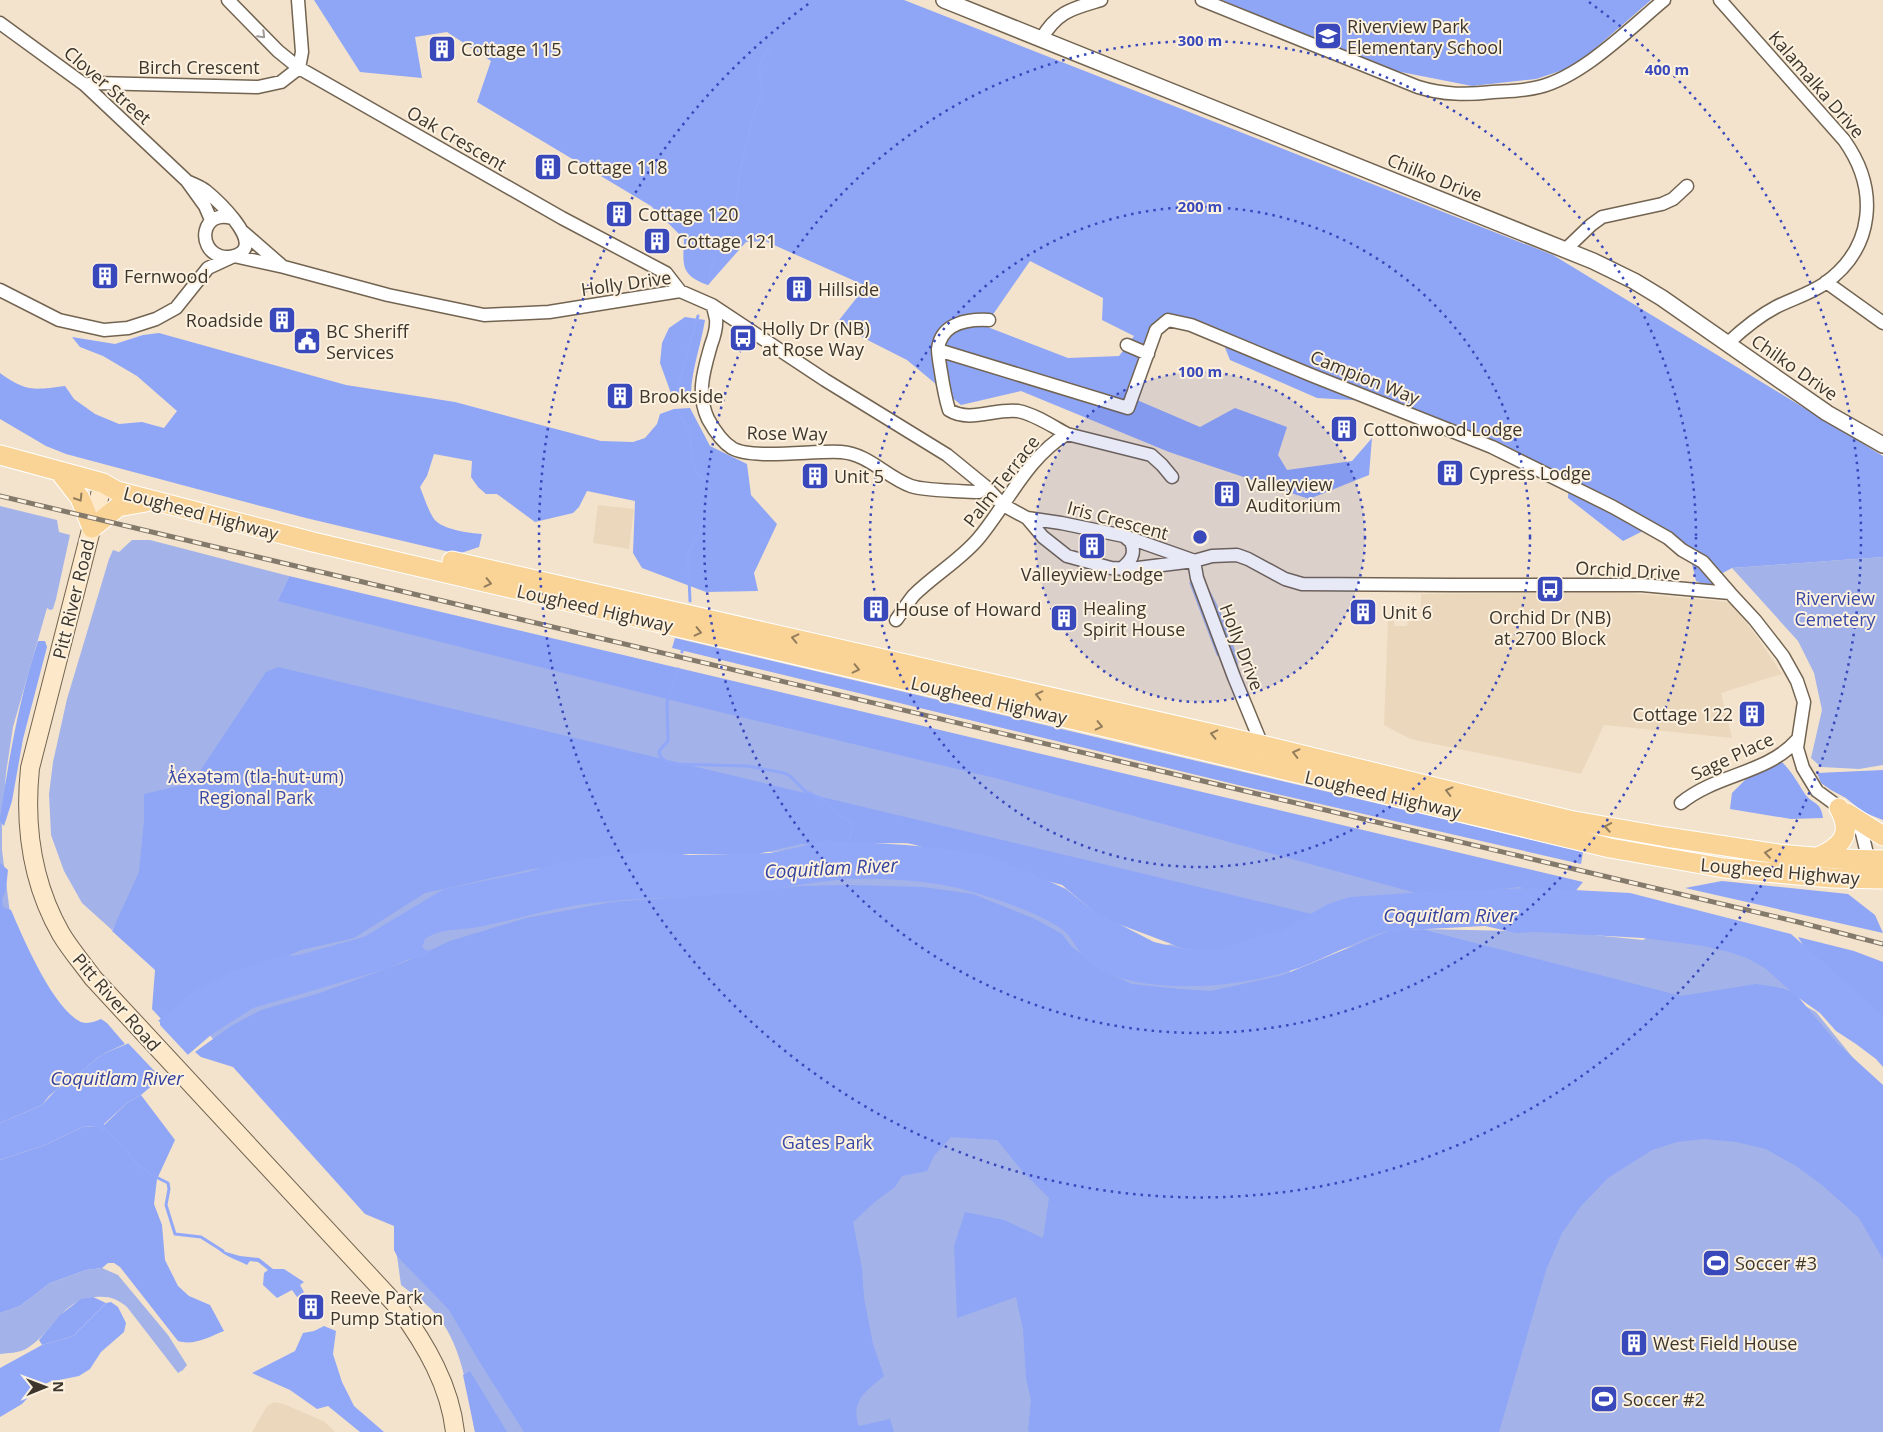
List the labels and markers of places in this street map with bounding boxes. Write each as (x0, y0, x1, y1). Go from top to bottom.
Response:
place label: Riverview Park Elementary School (1347, 14, 1503, 59)
school or university icon: Riverview Park Elementary School (1313, 21, 1343, 51)
building icon: Cottage 115 (427, 34, 457, 64)
place label: Cottage 115 (461, 37, 561, 61)
building icon: Cottage 118 (533, 152, 563, 182)
place label: Cottage 118 (567, 155, 667, 179)
building icon: Cottage 120 (604, 199, 634, 229)
place label: Cottage 120 (638, 202, 738, 226)
building icon: Cottage 121 (642, 226, 672, 256)
place label: Cottage 121 (676, 229, 776, 253)
building icon: Fernwood (90, 261, 120, 291)
place label: Fernwood (124, 264, 208, 288)
building icon: Hillside (784, 274, 814, 304)
place label: Hillside (818, 277, 879, 301)
building icon: Roadside (267, 305, 297, 335)
place label: Roadside (186, 308, 263, 332)
place label: Holly Dr (NB) at Rose Way (762, 316, 870, 361)
place label: BC Sheriff Services (326, 319, 410, 364)
bus stop icon: Holly Dr (NB) at Rose Way (728, 323, 758, 353)
public building icon: BC Sheriff Services (292, 326, 322, 356)
building icon: Brookside (605, 381, 635, 411)
place label: Brookside (639, 384, 723, 408)
building icon: Cottonwood Lodge (1329, 414, 1359, 444)
place label: Cottonwood Lodge (1363, 417, 1522, 441)
building icon: Cypress Lodge (1435, 458, 1465, 488)
building icon: Unit 5 (800, 461, 830, 491)
place label: Cypress Lodge (1469, 461, 1591, 485)
place label: Unit 5 (834, 464, 884, 488)
place label: Valleyview Auditorium (1246, 472, 1341, 517)
building icon: Valleyview Auditorium (1212, 479, 1242, 509)
centre of rings (1191, 528, 1209, 546)
building icon: Valleyview Lodge (1077, 531, 1107, 561)
place label: Valleyview Lodge (1021, 562, 1163, 586)
bus stop icon: Orchid Dr (NB) at 2700 Block (1535, 574, 1565, 604)
building icon: House of Howard (861, 594, 891, 624)
place label: Healing Spirit House (1083, 596, 1185, 641)
place label: House of Howard (895, 597, 1041, 621)
building icon: Unit 6 (1348, 597, 1378, 627)
place label: Unit 6 (1382, 600, 1432, 624)
building icon: Healing Spirit House (1049, 603, 1079, 633)
place label: Orchid Dr (NB) at 2700 Block (1489, 605, 1611, 650)
building icon: Cottage 122 (1737, 699, 1767, 729)
place label: Cottage 122 (1633, 702, 1733, 726)
sports icon: Soccer #3 (1701, 1248, 1731, 1278)
place label: Soccer #3 (1735, 1251, 1817, 1275)
place label: Reeve Park Pump Station (330, 1285, 443, 1330)
building icon: Reeve Park Pump Station (296, 1292, 326, 1322)
building icon: West Field House (1619, 1328, 1649, 1358)
place label: West Field House (1653, 1331, 1797, 1355)
sports icon: Soccer #2 (1589, 1384, 1619, 1414)
place label: Soccer #2 (1623, 1387, 1705, 1411)

